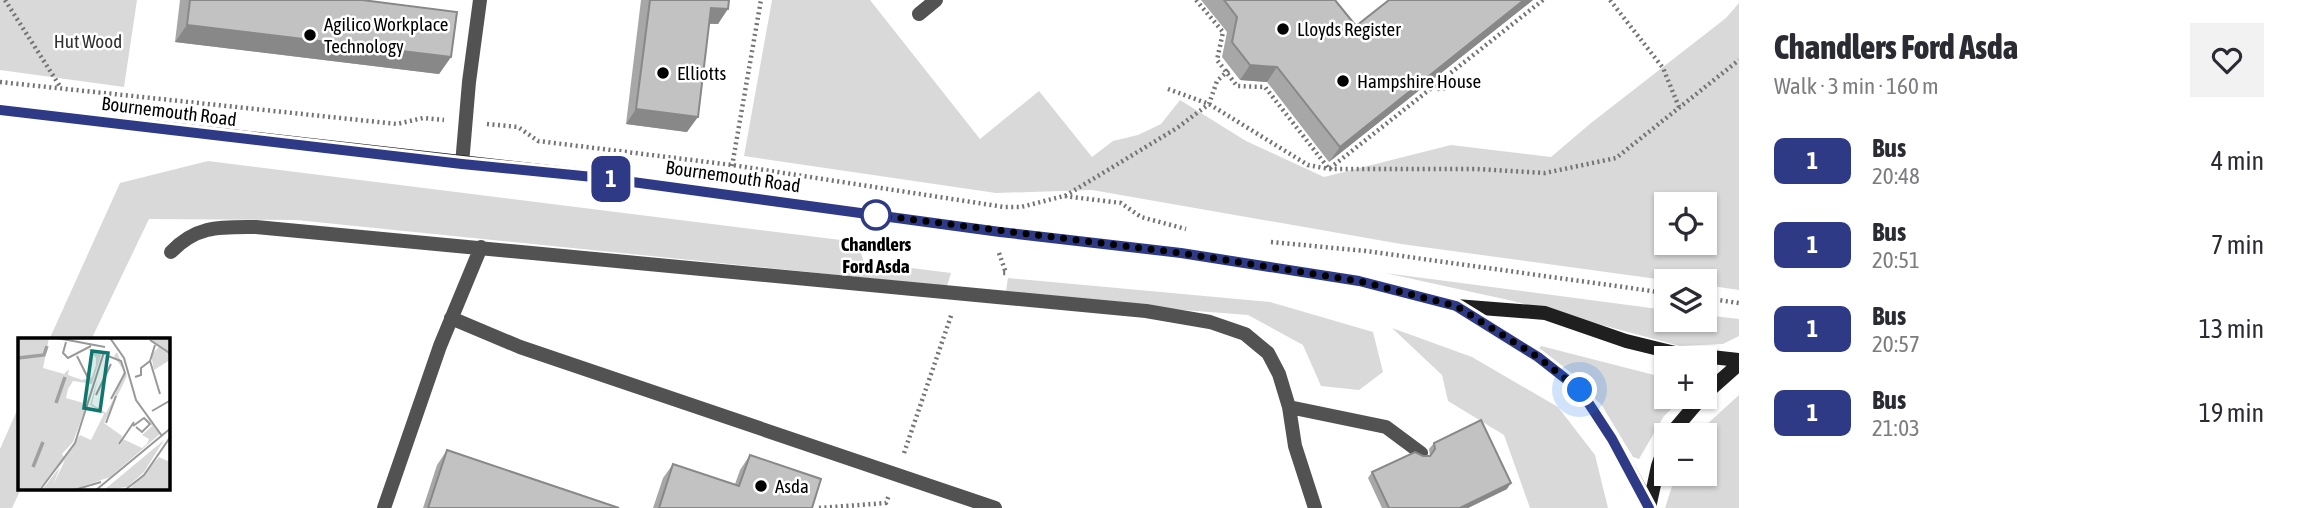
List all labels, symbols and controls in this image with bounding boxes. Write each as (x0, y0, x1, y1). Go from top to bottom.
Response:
place label: Agilico Workplace Technology (324, 13, 448, 57)
place label: Lloyds Register (1297, 18, 1401, 40)
marker: Lloyds Register (1275, 21, 1291, 37)
button: heart (2190, 23, 2264, 97)
marker: Agilico Workplace Technology (302, 27, 318, 43)
text: Chandlers Ford Asda (1774, 28, 2018, 66)
park label: Hut Wood (54, 30, 122, 52)
place label: Elliotts (677, 62, 726, 84)
marker: Elliotts (655, 65, 671, 81)
place label: Hampshire House (1357, 70, 1481, 92)
marker: Hampshire House (1335, 73, 1351, 89)
text: Walk · 3 min · 160 m (1774, 73, 1938, 99)
street label: Bournemouth Road (100, 92, 238, 130)
text: Bus (1872, 133, 1906, 163)
text: 4 min (2211, 146, 2264, 176)
text: 1 (1807, 147, 1818, 174)
line badge: 1 (588, 156, 634, 202)
street label: Bournemouth Road (664, 156, 802, 196)
text: 20:48 (1872, 163, 1920, 189)
text: 1 (605, 165, 617, 192)
map controls (1654, 192, 1717, 486)
button: locate (1654, 192, 1717, 255)
marker: Chandlers Ford Asda (861, 200, 891, 230)
text: Bus (1872, 217, 1906, 247)
text: 7 min (2211, 230, 2264, 260)
text: 1 (1807, 231, 1818, 258)
place label: Chandlers Ford Asda (841, 233, 912, 277)
text: 20:51 (1872, 247, 1920, 273)
button: layers (1654, 269, 1717, 332)
text: Bus (1872, 301, 1906, 331)
text: 13 min (2199, 314, 2264, 344)
text: 1 (1807, 315, 1818, 342)
text: 20:57 (1872, 331, 1920, 357)
inset map (18, 338, 170, 490)
button: + (1654, 346, 1717, 409)
your location (1562, 372, 1597, 407)
text: Bus (1872, 385, 1906, 415)
text: 19 min (2199, 398, 2264, 428)
text: 1 (1807, 399, 1818, 426)
text: 21:03 (1872, 415, 1920, 441)
button: − (1654, 423, 1717, 486)
place label: Asda (775, 475, 809, 497)
marker: Asda (753, 478, 769, 494)

